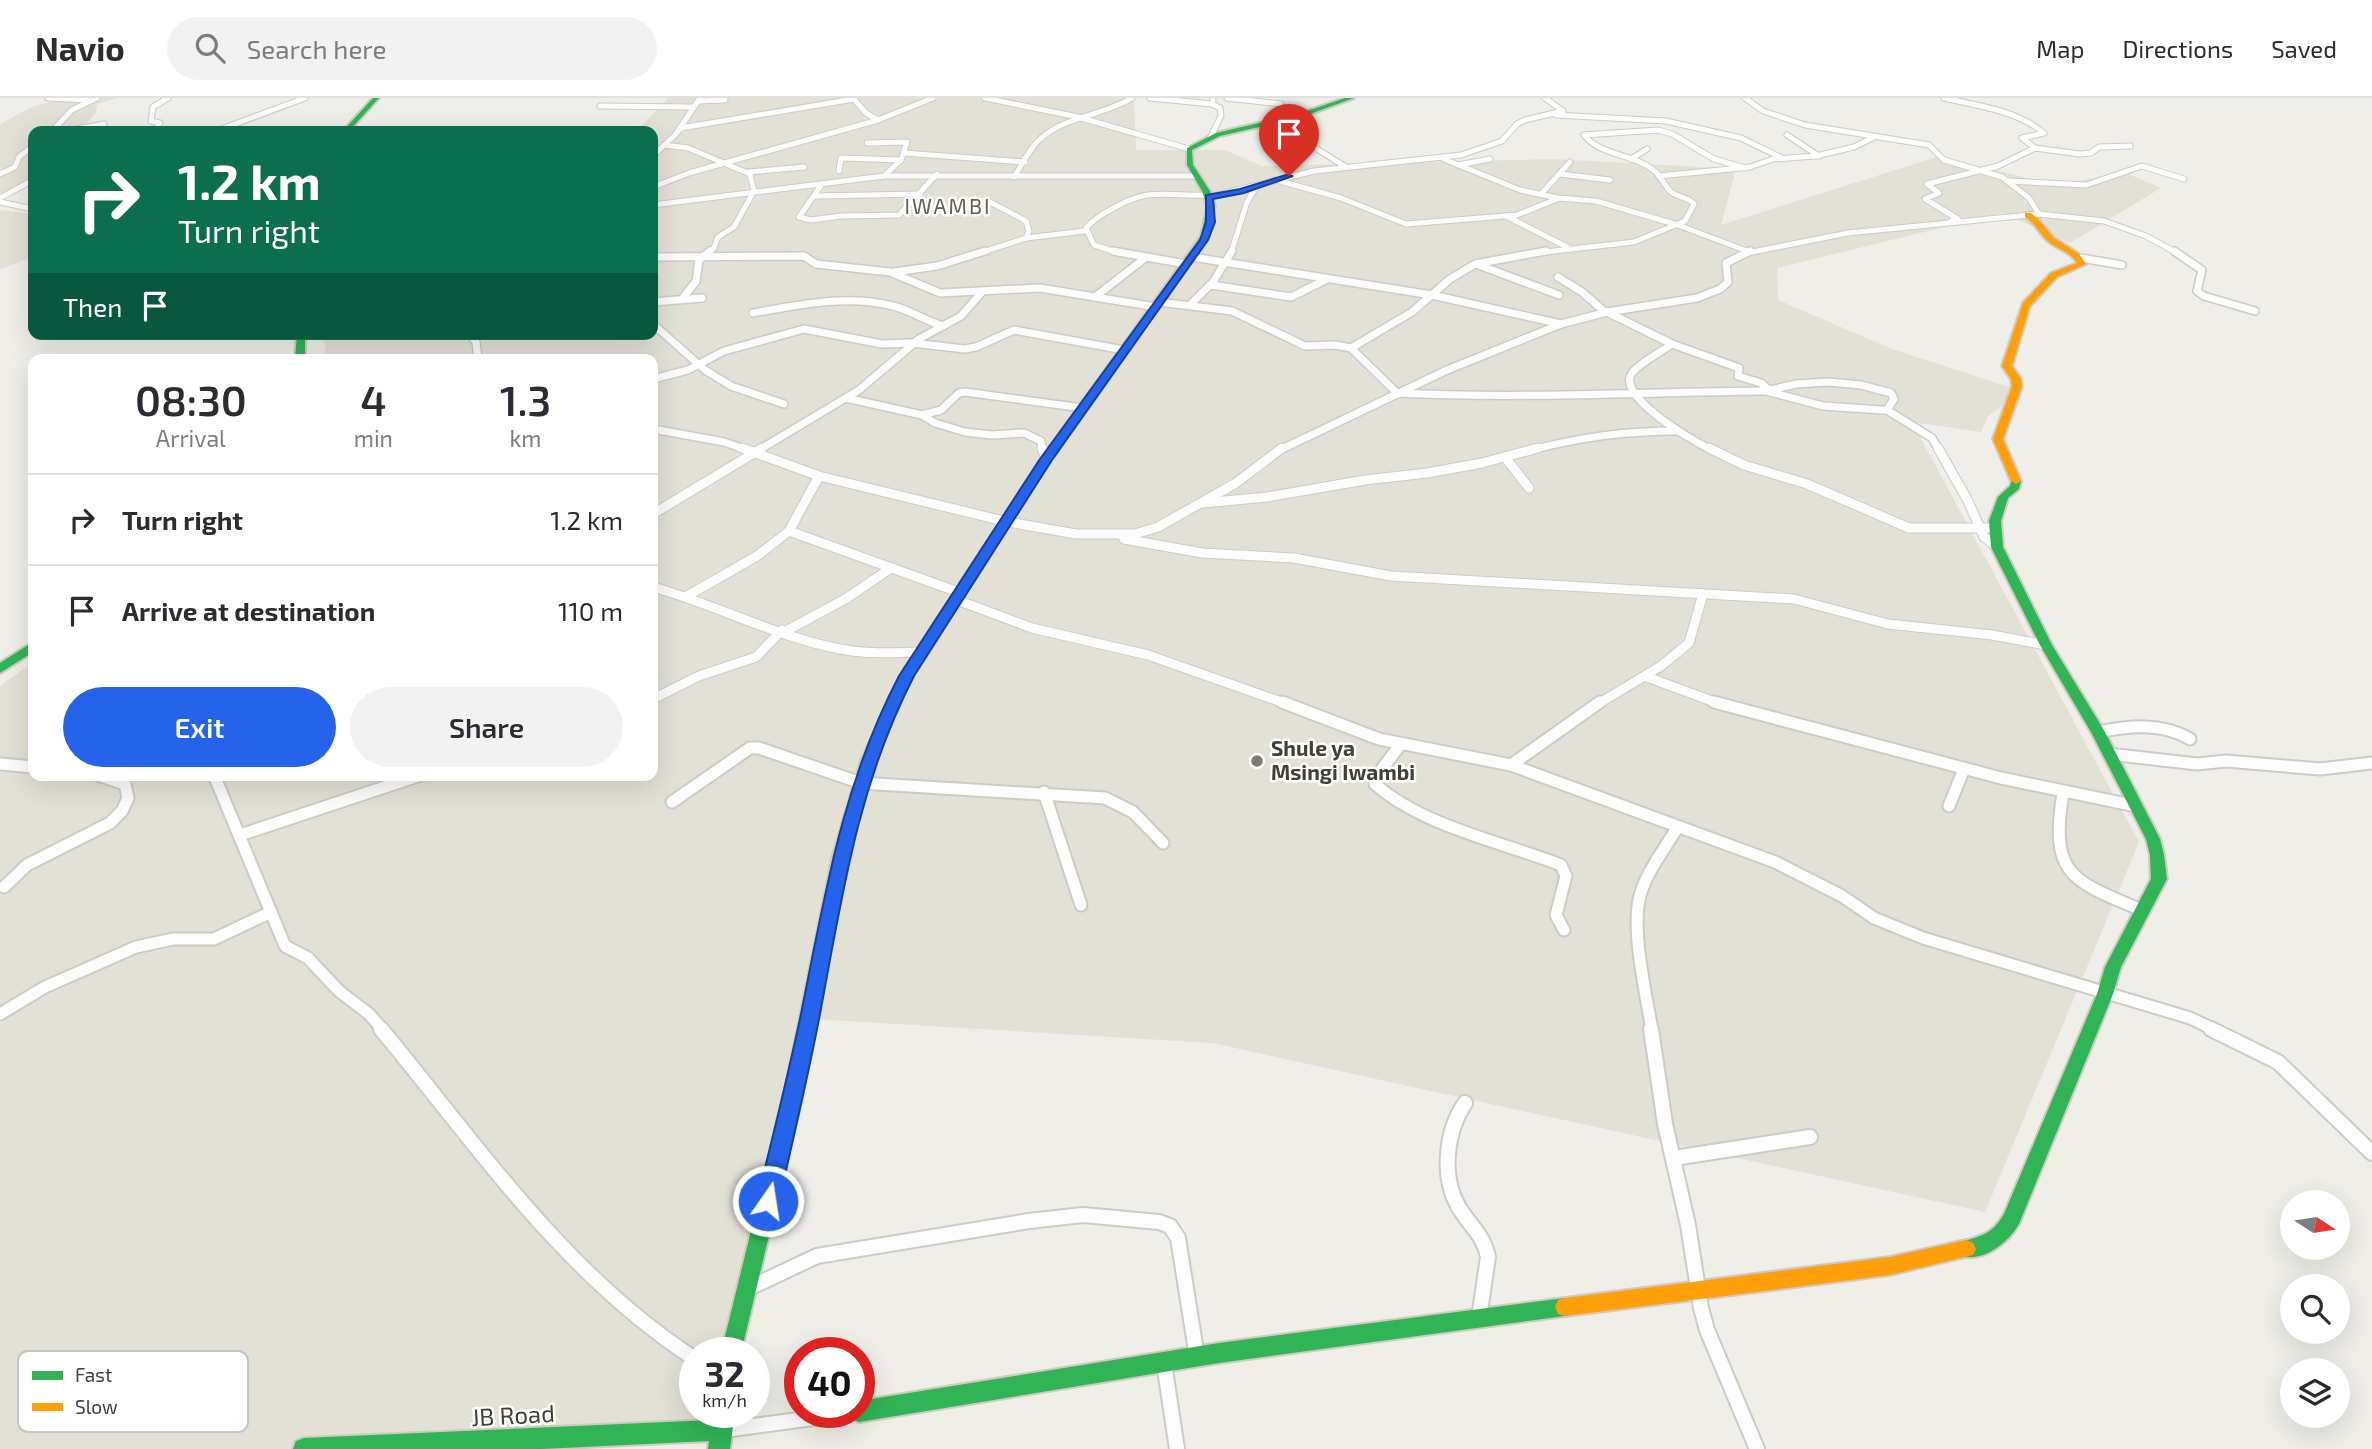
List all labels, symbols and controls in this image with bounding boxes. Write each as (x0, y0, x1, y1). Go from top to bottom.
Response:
search box (167, 17, 657, 80)
text: Navio (35, 28, 125, 68)
icon: search (191, 29, 229, 67)
text: Search here (247, 33, 386, 64)
text: Map (2036, 34, 2084, 63)
text: Directions (2122, 34, 2233, 63)
text: Saved (2271, 34, 2337, 63)
pin (1259, 104, 1319, 176)
icon: arrive (1270, 115, 1308, 153)
text: 1.2 km (178, 151, 321, 210)
icon: right (63, 154, 154, 245)
district label: IWAMBI (905, 193, 991, 218)
text: Turn right (178, 211, 320, 249)
icon: arrive (136, 287, 174, 325)
text: Then (63, 291, 122, 322)
text: 08:30 (135, 374, 247, 424)
text: 4 (360, 374, 387, 424)
text: 1.3 (500, 374, 551, 424)
text: Arrival (156, 424, 226, 452)
text: min (354, 424, 393, 452)
text: km (510, 424, 541, 452)
icon: right (63, 501, 101, 539)
text: Turn right (122, 504, 243, 535)
text: 1.2 km (550, 504, 623, 535)
icon: arrive (63, 592, 101, 630)
text: Arrive at destination (122, 595, 375, 626)
text: 110 m (558, 595, 623, 626)
button: Exit (63, 687, 336, 767)
button: Share (350, 687, 623, 767)
place label: Shule ya Msingi Iwambi (1271, 735, 1415, 784)
marker: Shule ya Msingi Iwambi (1249, 753, 1265, 769)
position arrow (731, 1164, 805, 1238)
north arrow (2280, 1190, 2350, 1260)
map controls (2280, 1190, 2350, 1428)
button: search (2280, 1274, 2350, 1344)
speed limit sign: 40 (784, 1337, 875, 1428)
legend (18, 1351, 248, 1432)
text: 32 (704, 1352, 745, 1394)
button: layers (2280, 1358, 2350, 1428)
text: Fast (75, 1363, 112, 1386)
text: km/h (702, 1389, 747, 1411)
text: Slow (75, 1395, 118, 1418)
street label: JB Road (470, 1398, 555, 1431)

